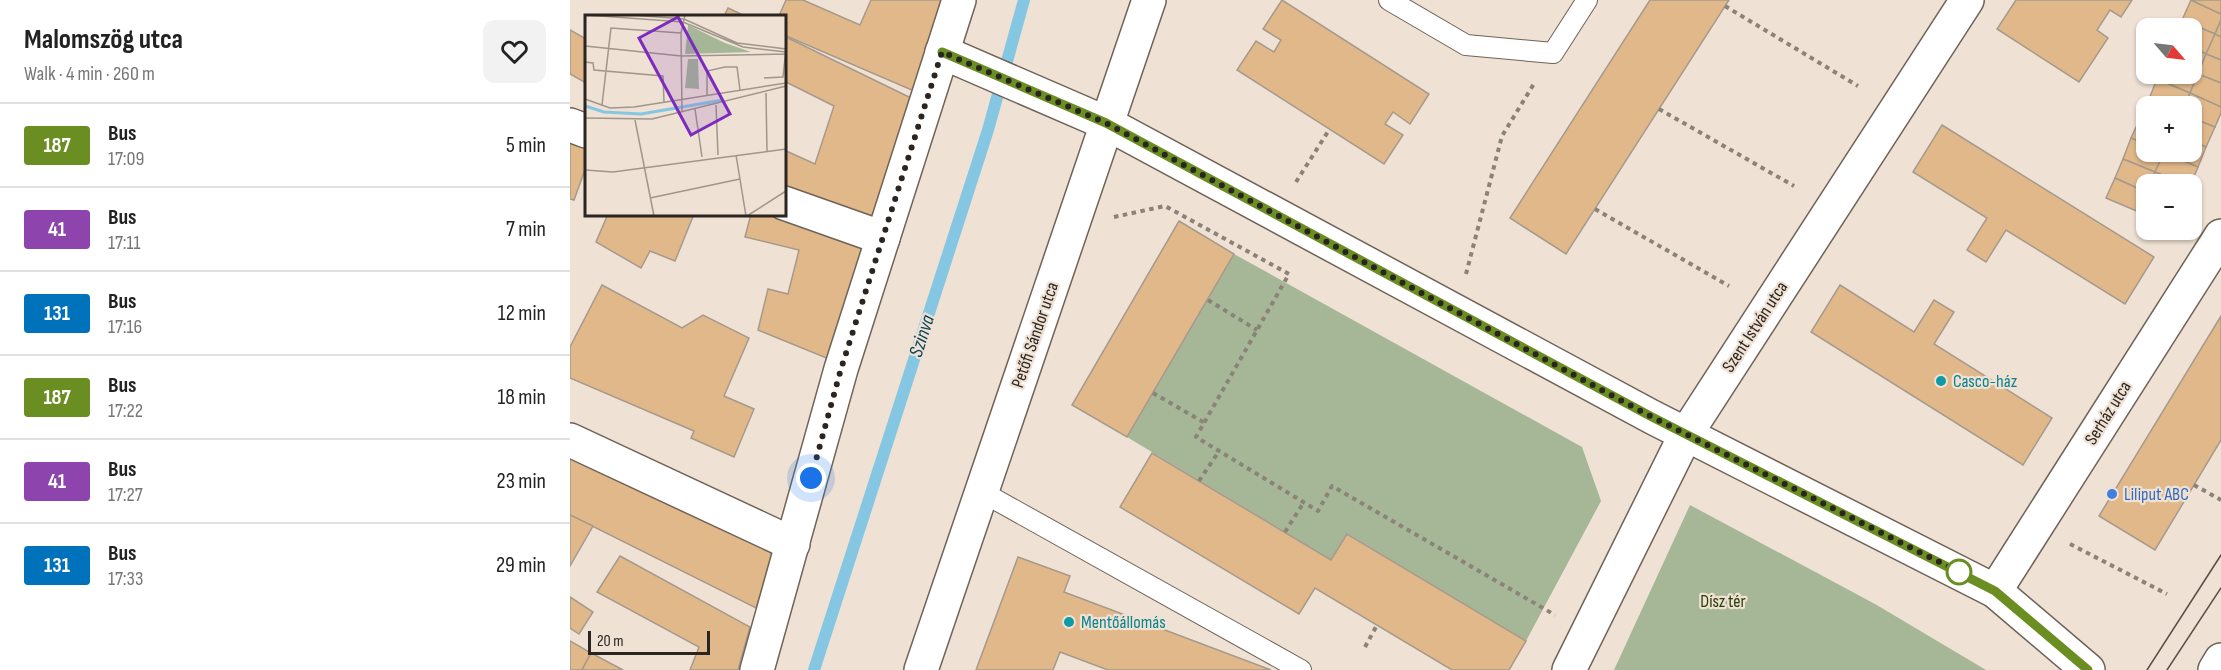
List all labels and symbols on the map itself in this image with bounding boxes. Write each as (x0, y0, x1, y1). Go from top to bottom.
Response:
inset map (585, 15, 786, 216)
north arrow (2136, 18, 2202, 84)
street label: Szent István utca (1718, 278, 1792, 376)
street label: Petőfi Sándor utca (1007, 279, 1063, 391)
water label: Szinva (904, 312, 940, 360)
place label: Casco-ház (1953, 371, 2018, 392)
marker: Casco-ház (1934, 374, 1948, 388)
street label: Serház utca (2080, 377, 2136, 449)
your location (796, 463, 826, 493)
place label: Liliput ABC (2124, 484, 2189, 505)
marker: Liliput ABC (2105, 487, 2119, 501)
unlabelled marker (1946, 559, 1972, 585)
park label: Dísz tér (1700, 591, 1746, 612)
place label: Mentőállomás (1081, 612, 1166, 633)
marker: Mentőállomás (1062, 615, 1076, 629)
scale bar (588, 628, 710, 656)

